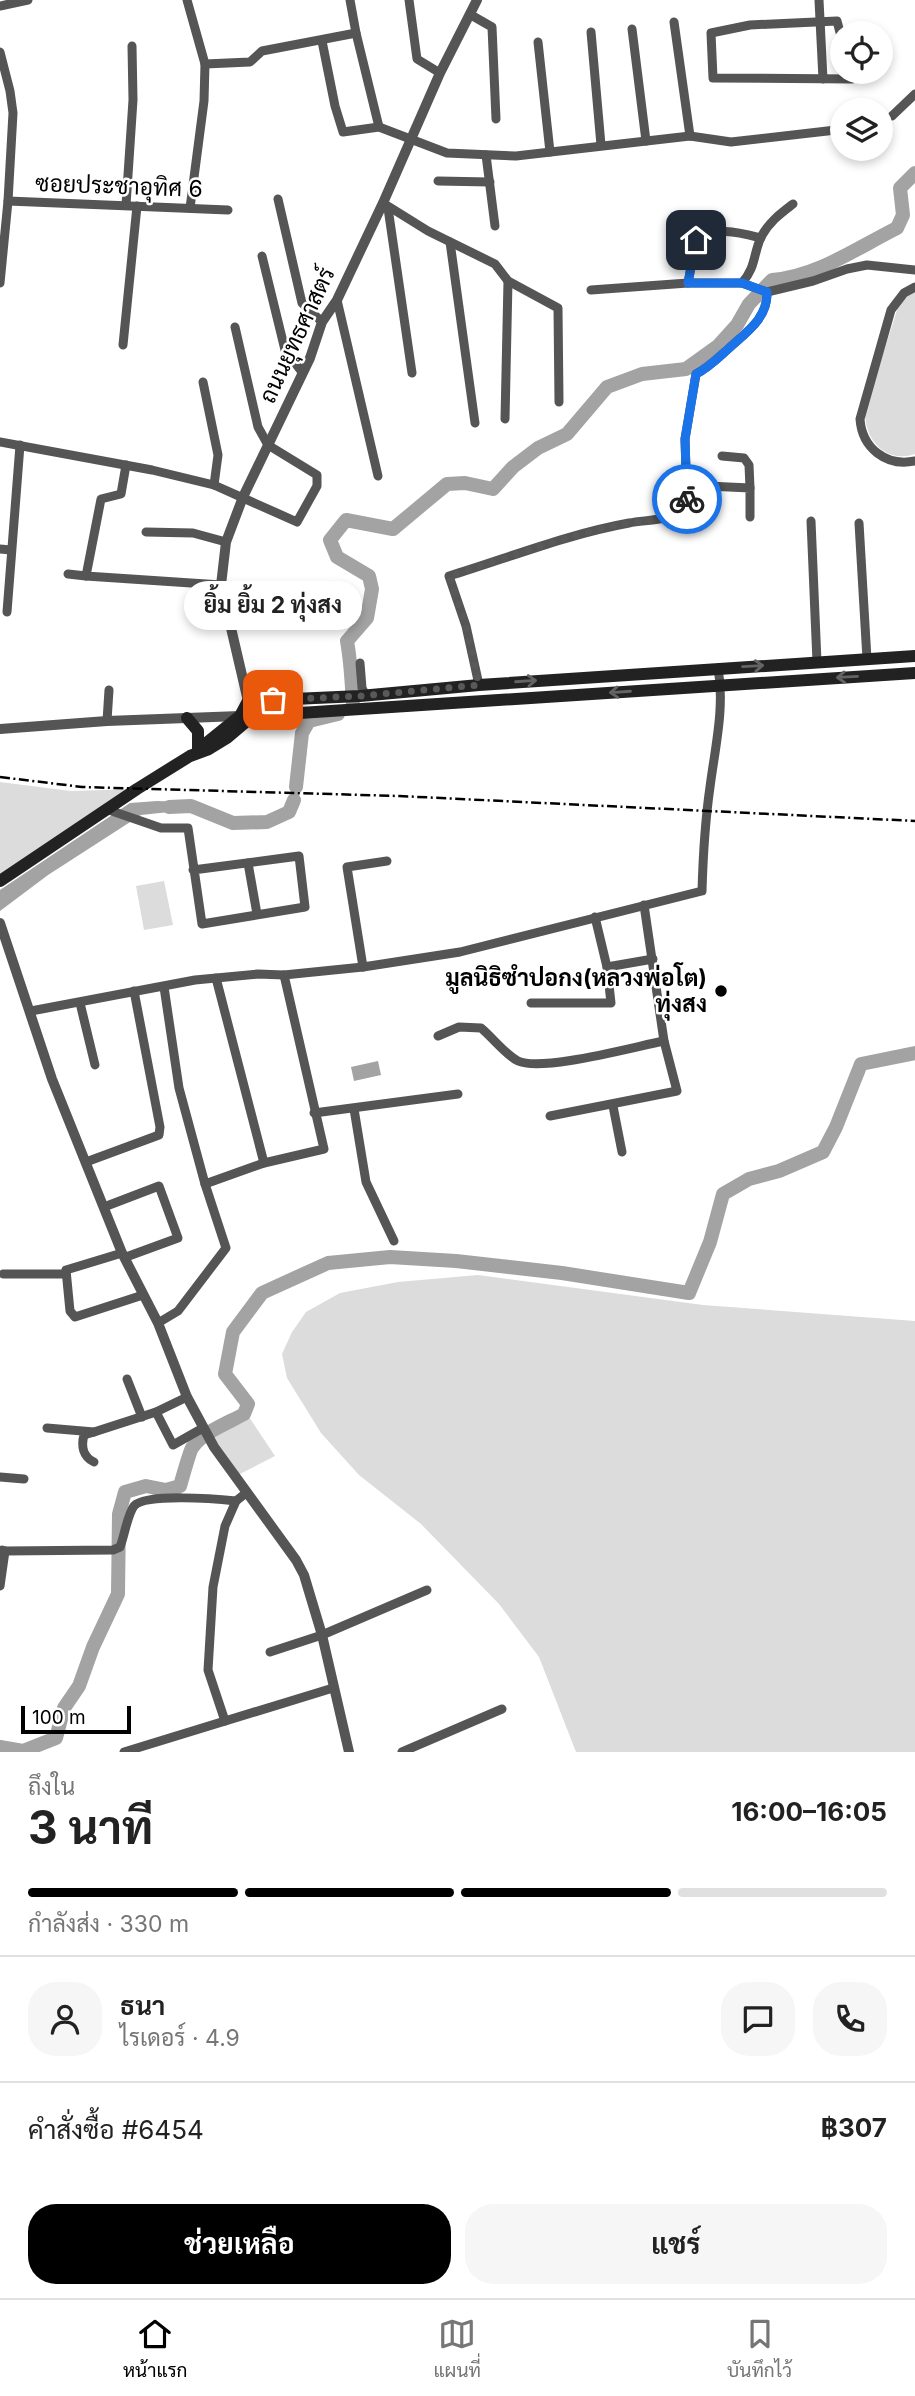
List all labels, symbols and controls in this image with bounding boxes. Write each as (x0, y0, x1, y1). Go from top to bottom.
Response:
map controls (830, 21, 893, 161)
button: locate (830, 21, 893, 84)
button: layers (830, 98, 893, 161)
street label: ซอยประชาอุทิศ 6 (35, 169, 203, 205)
pin (666, 210, 726, 270)
icon: home (677, 221, 715, 259)
street label: ถนนยุทธศาสตร์ (251, 262, 343, 408)
courier (652, 464, 722, 534)
icon: bike (668, 480, 706, 518)
callout: ยิ้ม ยิ้ม 2 ทุ่งสง (184, 581, 362, 630)
text: ยิ้ม ยิ้ม 2 ทุ่งสง (204, 591, 342, 619)
one-way arrow (741, 659, 764, 672)
pin (243, 670, 303, 730)
one-way arrow (836, 671, 859, 684)
one-way arrow (514, 675, 537, 688)
icon: bag (254, 681, 292, 719)
one-way arrow (609, 686, 632, 699)
place label: มูลนิธิซำปอกง(หลวงพ่อโต) ทุ่งสง (445, 962, 707, 1021)
marker: มูลนิธิซำปอกง(หลวงพ่อโต) ทุ่งสง (713, 983, 729, 999)
scale bar (21, 1703, 131, 1735)
text: 100 m (32, 1706, 86, 1729)
text: ถึงใน (28, 1773, 75, 1801)
text: 16:00–16:05 (731, 1796, 887, 1827)
text: 3 นาที (28, 1799, 153, 1855)
text: กำลังส่ง · 330 m (28, 1910, 189, 1938)
button: person (28, 1982, 102, 2056)
button: chat (721, 1982, 795, 2056)
button: phone (813, 1982, 887, 2056)
text: ธนา (120, 1990, 165, 2021)
text: ไรเดอร์ · 4.9 (120, 2024, 240, 2052)
text: ฿307 (821, 2112, 887, 2143)
text: คำสั่งซื้อ #6454 (28, 2114, 204, 2145)
button: ช่วยเหลือ (28, 2204, 451, 2284)
button: แชร์ (465, 2204, 887, 2284)
tab: หน้าแรก (123, 2315, 188, 2382)
tab: แผนที่ (434, 2315, 481, 2382)
tab: บันทึกไว้ (727, 2315, 792, 2382)

